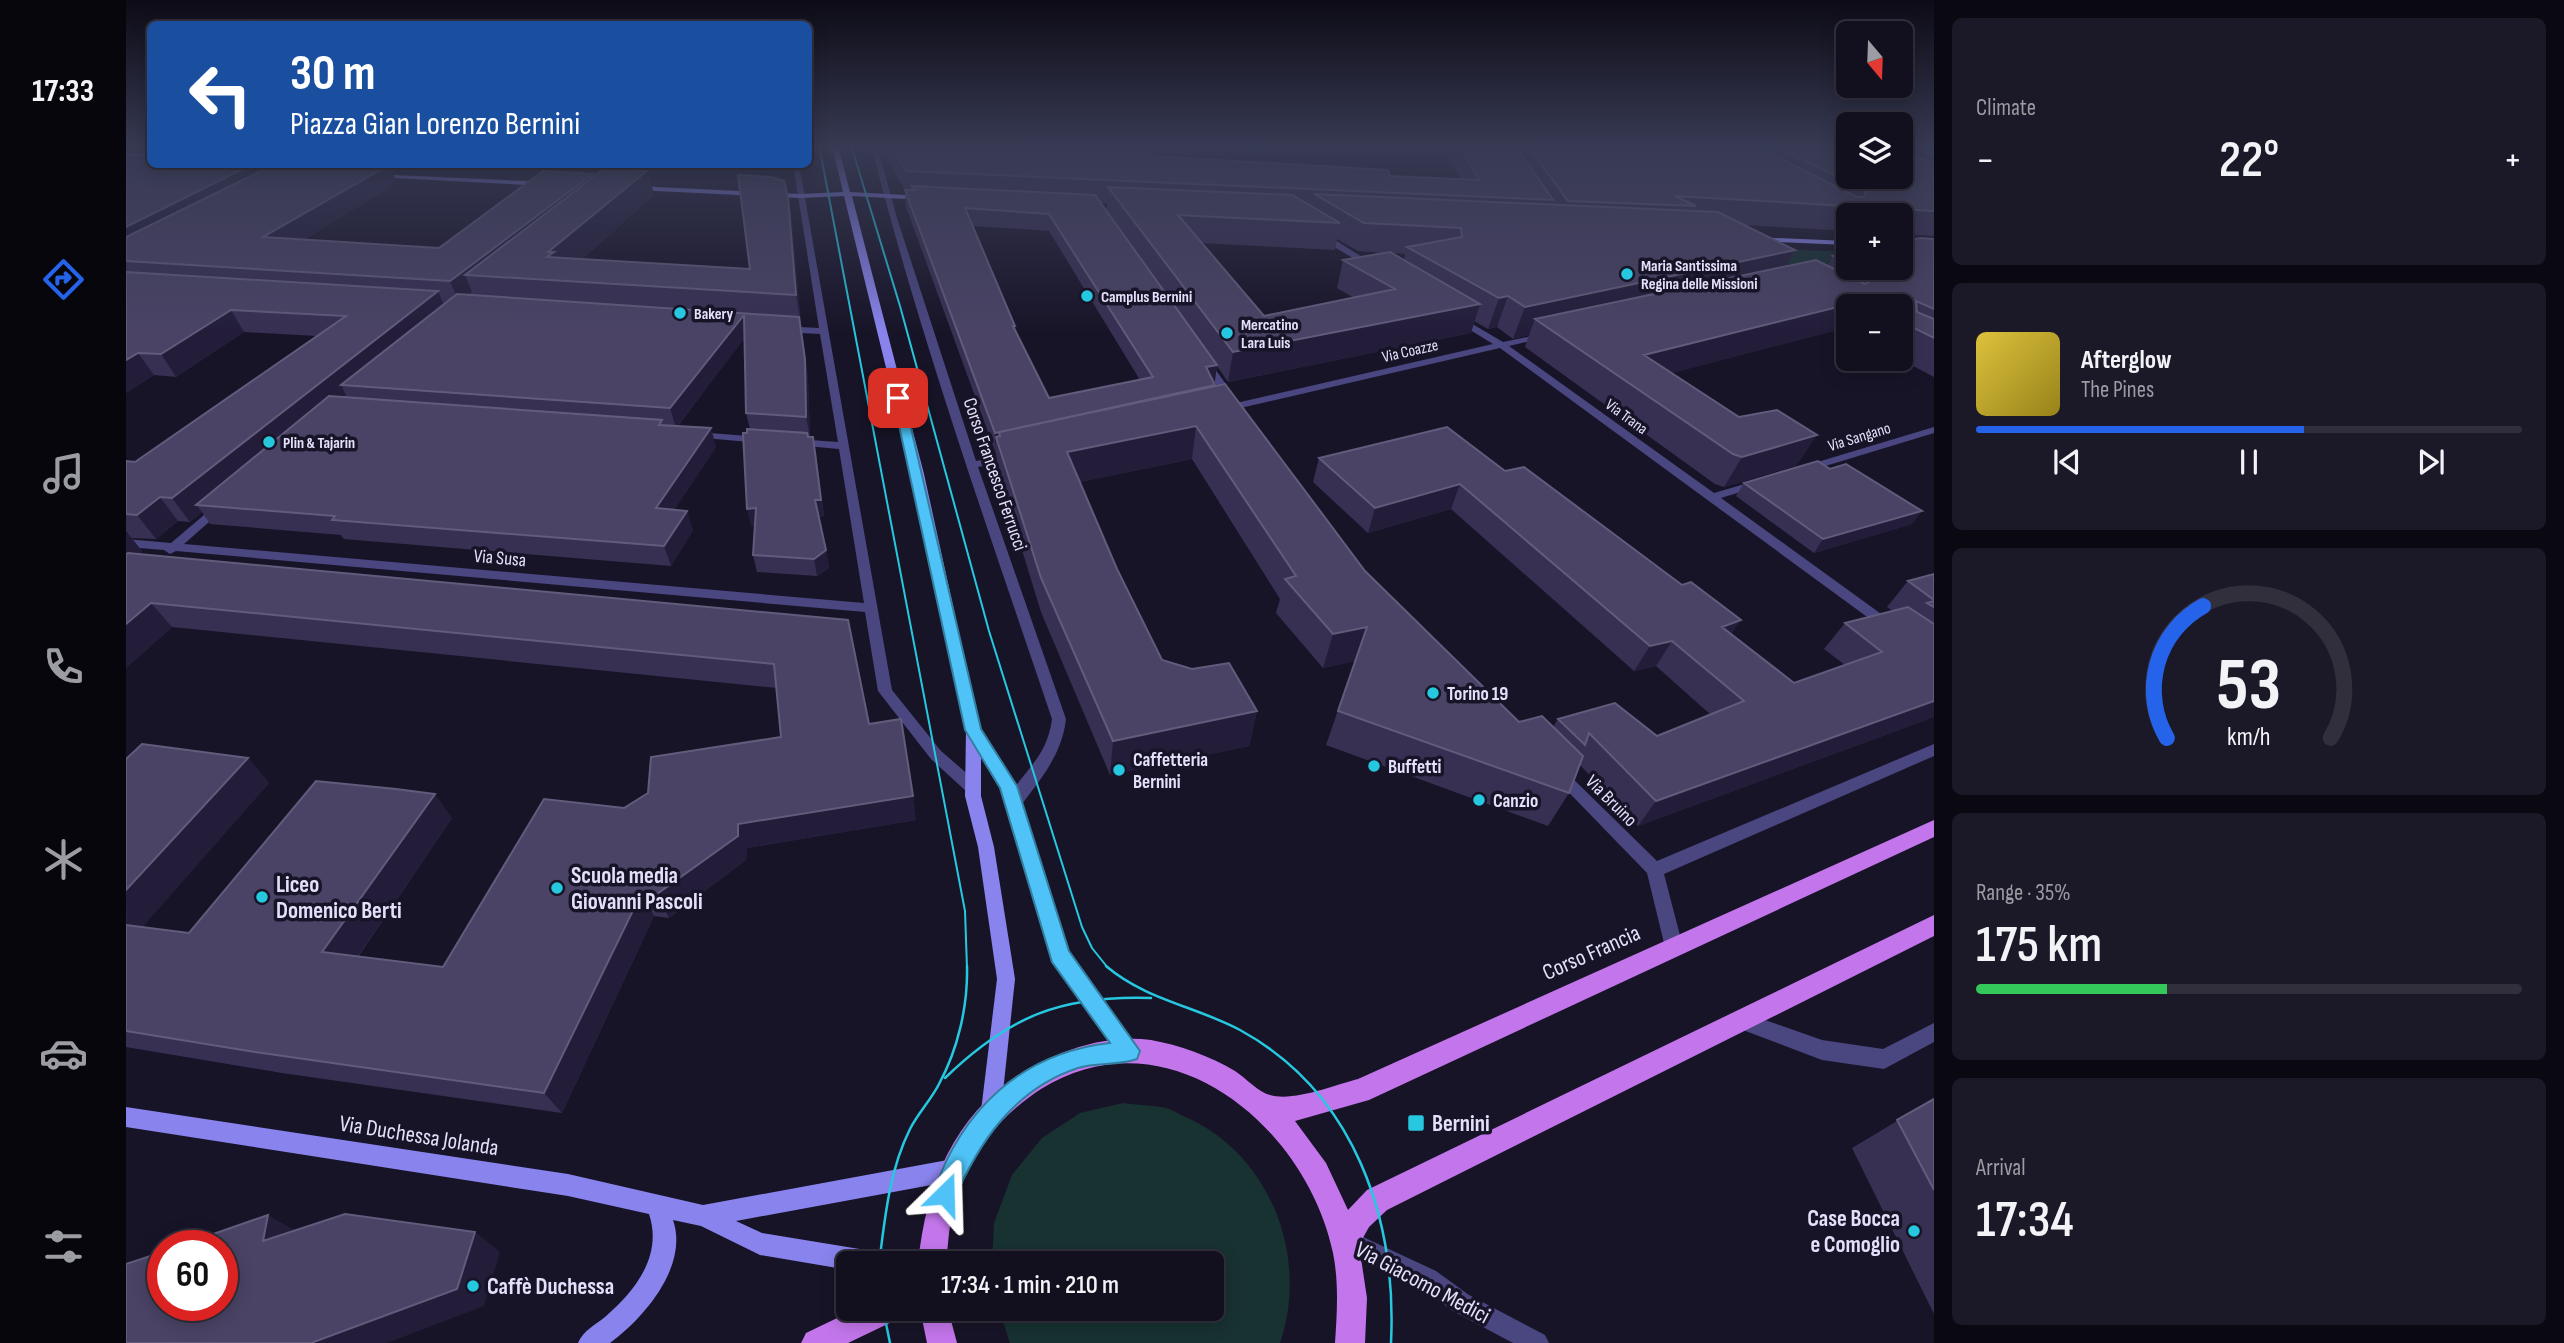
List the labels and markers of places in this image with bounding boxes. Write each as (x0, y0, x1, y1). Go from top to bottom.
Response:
place label: Maria Santissima Regina delle Missioni (1641, 257, 1757, 294)
marker: Maria Santissima Regina delle Missioni (1619, 266, 1635, 282)
marker: Camplus Bernini (1079, 288, 1095, 304)
place label: Camplus Bernini (1101, 288, 1192, 307)
marker: Bakery (672, 305, 688, 321)
place label: Bakery (694, 305, 734, 324)
place label: Mercatino Lara Luis (1241, 316, 1299, 353)
marker: Mercatino Lara Luis (1219, 325, 1235, 341)
pin (868, 368, 928, 428)
marker: Plin & Tajarin (261, 434, 277, 450)
place label: Plin & Tajarin (283, 434, 355, 453)
place label: Torino 19 (1447, 683, 1508, 706)
marker: Torino 19 (1425, 685, 1441, 701)
place label: Caffetteria Bernini (1133, 749, 1208, 794)
place label: Buffetti (1388, 756, 1442, 779)
marker: Buffetti (1366, 758, 1382, 774)
marker: Caffetteria Bernini (1111, 762, 1127, 778)
place label: Canzio (1493, 790, 1538, 813)
marker: Canzio (1471, 792, 1487, 808)
place label: Scuola media Giovanni Pascoli (571, 862, 703, 916)
place label: Liceo Domenico Berti (276, 871, 402, 925)
marker: Scuola media Giovanni Pascoli (549, 880, 565, 896)
marker: Liceo Domenico Berti (254, 889, 270, 905)
place label: Bernini (1432, 1110, 1490, 1138)
marker: Bernini (1406, 1113, 1426, 1133)
place label: Case Bocca e Comoglio (1807, 1205, 1900, 1259)
marker: Case Bocca e Comoglio (1906, 1223, 1922, 1239)
place label: Caffè Duchessa (487, 1273, 614, 1301)
marker: Caffè Duchessa (465, 1278, 481, 1294)

